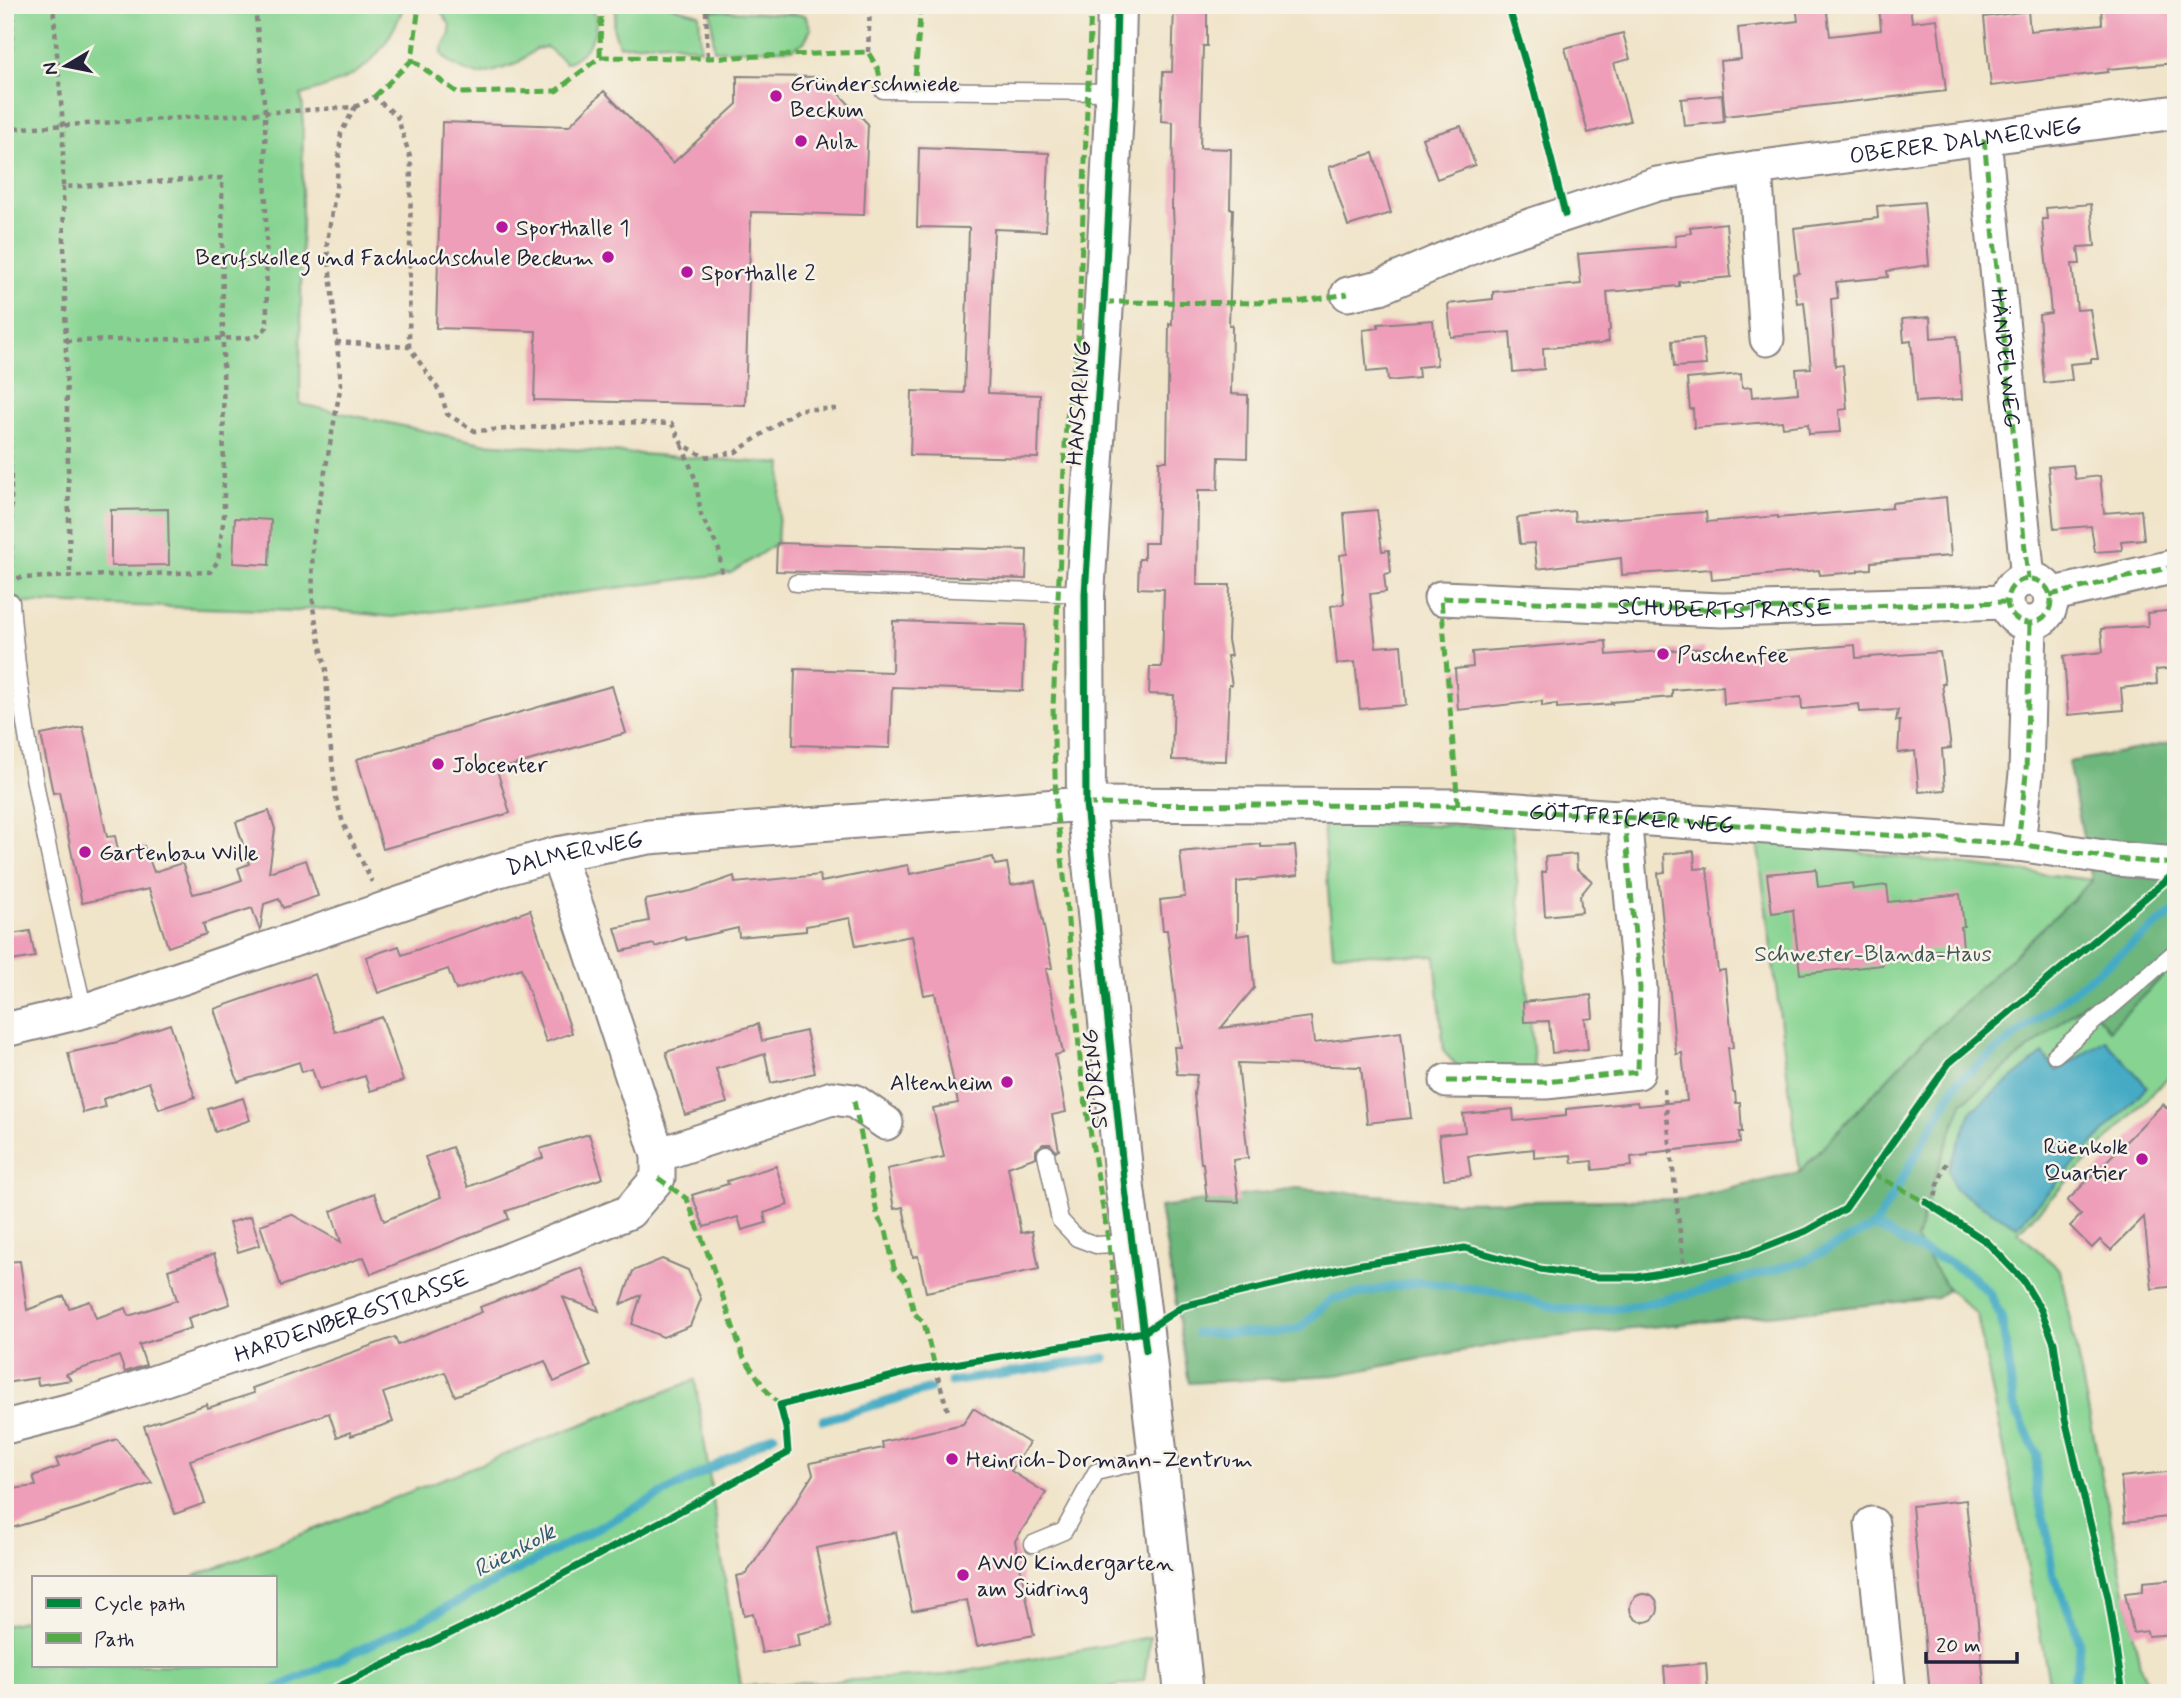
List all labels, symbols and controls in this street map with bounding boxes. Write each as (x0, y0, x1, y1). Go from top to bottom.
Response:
north arrow (32, 32, 102, 102)
text: N (37, 60, 64, 77)
place label: Gründerschmiede Beckum (790, 70, 960, 126)
marker: Gründerschmiede Beckum (768, 88, 784, 104)
street label: OBERER DALMERWEG (1848, 112, 2083, 172)
place label: Aula (815, 128, 858, 158)
marker: Aula (793, 133, 809, 149)
place label: Sporthalle 1 (516, 214, 629, 244)
marker: Sporthalle 1 (494, 219, 510, 235)
place label: Berufskolleg und Fachhochschule Beckum (195, 244, 594, 276)
marker: Berufskolleg und Fachhochschule Beckum (600, 249, 616, 265)
place label: Sporthalle 2 (701, 259, 815, 289)
marker: Sporthalle 2 (679, 264, 695, 280)
street label: HÄNDELWEG (1982, 287, 2026, 429)
street label: HANSARING (1061, 340, 1099, 467)
street label: SCHUBERTSTRASSE (1617, 593, 1833, 627)
place label: Puschenfee (1677, 641, 1789, 671)
marker: Puschenfee (1655, 646, 1671, 662)
place label: Jobcenter (452, 751, 548, 781)
marker: Jobcenter (430, 756, 446, 772)
street label: GÖTTFRICKER WEG (1528, 798, 1735, 842)
street label: DALMERWEG (503, 825, 646, 884)
place label: Gartenbau Wille (99, 839, 259, 869)
marker: Gartenbau Wille (77, 844, 93, 860)
park label: Schwester-Blanda-Haus (1754, 940, 1992, 970)
street label: SÜDRING (1076, 1027, 1116, 1130)
place label: Altenheim (890, 1069, 993, 1099)
marker: Altenheim (999, 1074, 1015, 1090)
place label: Rüenkolk Quartier (2043, 1133, 2128, 1189)
marker: Rüenkolk Quartier (2134, 1151, 2150, 1167)
street label: HARDENBERGSTRASSE (231, 1264, 473, 1371)
place label: Heinrich-Dormann-Zentrum (966, 1446, 1253, 1476)
marker: Heinrich-Dormann-Zentrum (944, 1451, 960, 1467)
water label: Rüenkolk (468, 1516, 563, 1586)
place label: AWO Kindergarten am Südring (977, 1549, 1174, 1605)
marker: AWO Kindergarten am Südring (955, 1567, 971, 1583)
legend (32, 1576, 276, 1666)
text: Cycle path (94, 1590, 185, 1618)
scale bar (1926, 1621, 2016, 1665)
text: Path (94, 1626, 134, 1654)
text: 20 m (1936, 1632, 1981, 1660)

